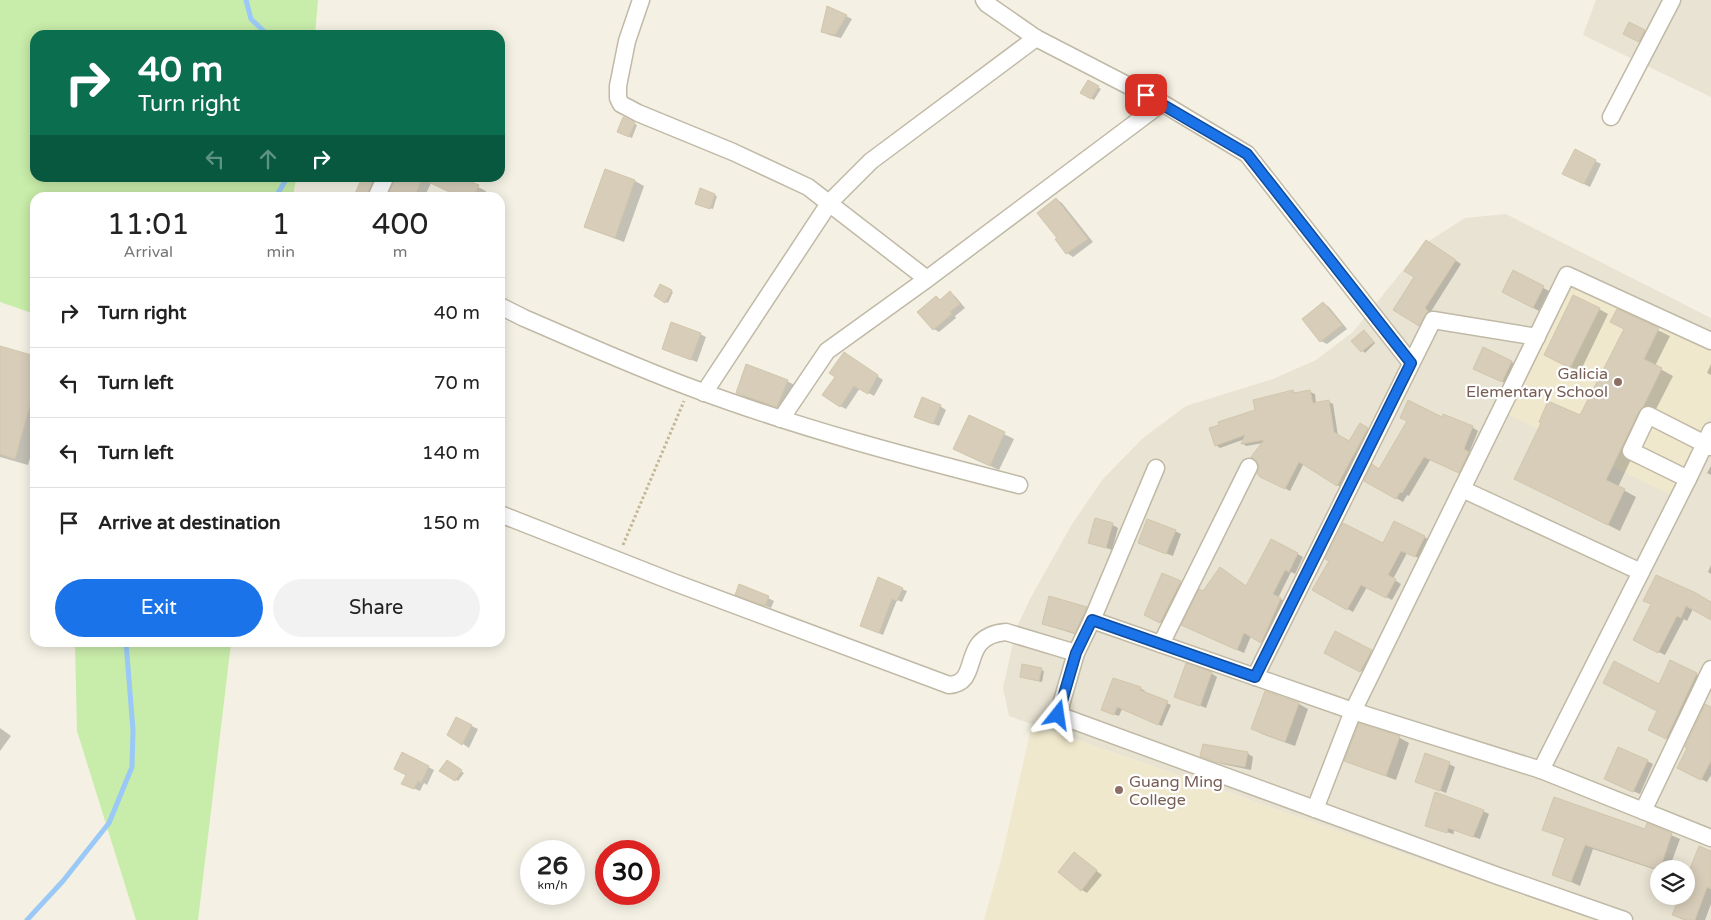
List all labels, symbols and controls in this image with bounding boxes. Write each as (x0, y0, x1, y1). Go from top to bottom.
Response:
text: 40 m (138, 49, 223, 91)
icon: right (55, 50, 120, 115)
pin (1125, 74, 1167, 116)
icon: arrive (1132, 81, 1160, 109)
text: Turn right (138, 91, 240, 117)
icon: left (201, 145, 229, 173)
icon: ahead (254, 145, 282, 173)
icon: right (307, 145, 335, 173)
text: 11:01 (107, 206, 190, 243)
text: 1 (271, 206, 290, 243)
text: 400 (372, 206, 428, 243)
text: Arrival (124, 242, 173, 262)
text: min (267, 242, 295, 262)
text: m (393, 242, 407, 262)
icon: right (55, 299, 83, 327)
text: Turn right (98, 302, 186, 324)
text: 40 m (434, 302, 480, 324)
place label: Galicia Elementary School (1466, 364, 1608, 402)
icon: left (55, 369, 83, 397)
text: Turn left (98, 372, 174, 394)
text: 70 m (434, 372, 480, 394)
marker: Galicia Elementary School (1612, 376, 1624, 388)
icon: left (55, 439, 83, 467)
text: Turn left (98, 442, 174, 464)
text: 140 m (422, 442, 480, 464)
icon: arrive (55, 509, 83, 537)
text: Arrive at destination (98, 512, 281, 534)
text: 150 m (422, 512, 480, 534)
button: Exit (55, 579, 263, 637)
button: Share (273, 579, 480, 637)
position arrow (1031, 688, 1083, 740)
place label: Guang Ming College (1129, 772, 1223, 810)
marker: Guang Ming College (1113, 784, 1125, 796)
speed limit sign: 30 (595, 840, 660, 905)
text: 26 (537, 851, 568, 881)
map controls (1650, 860, 1695, 905)
button: layers (1650, 860, 1695, 905)
text: km/h (537, 878, 568, 892)

